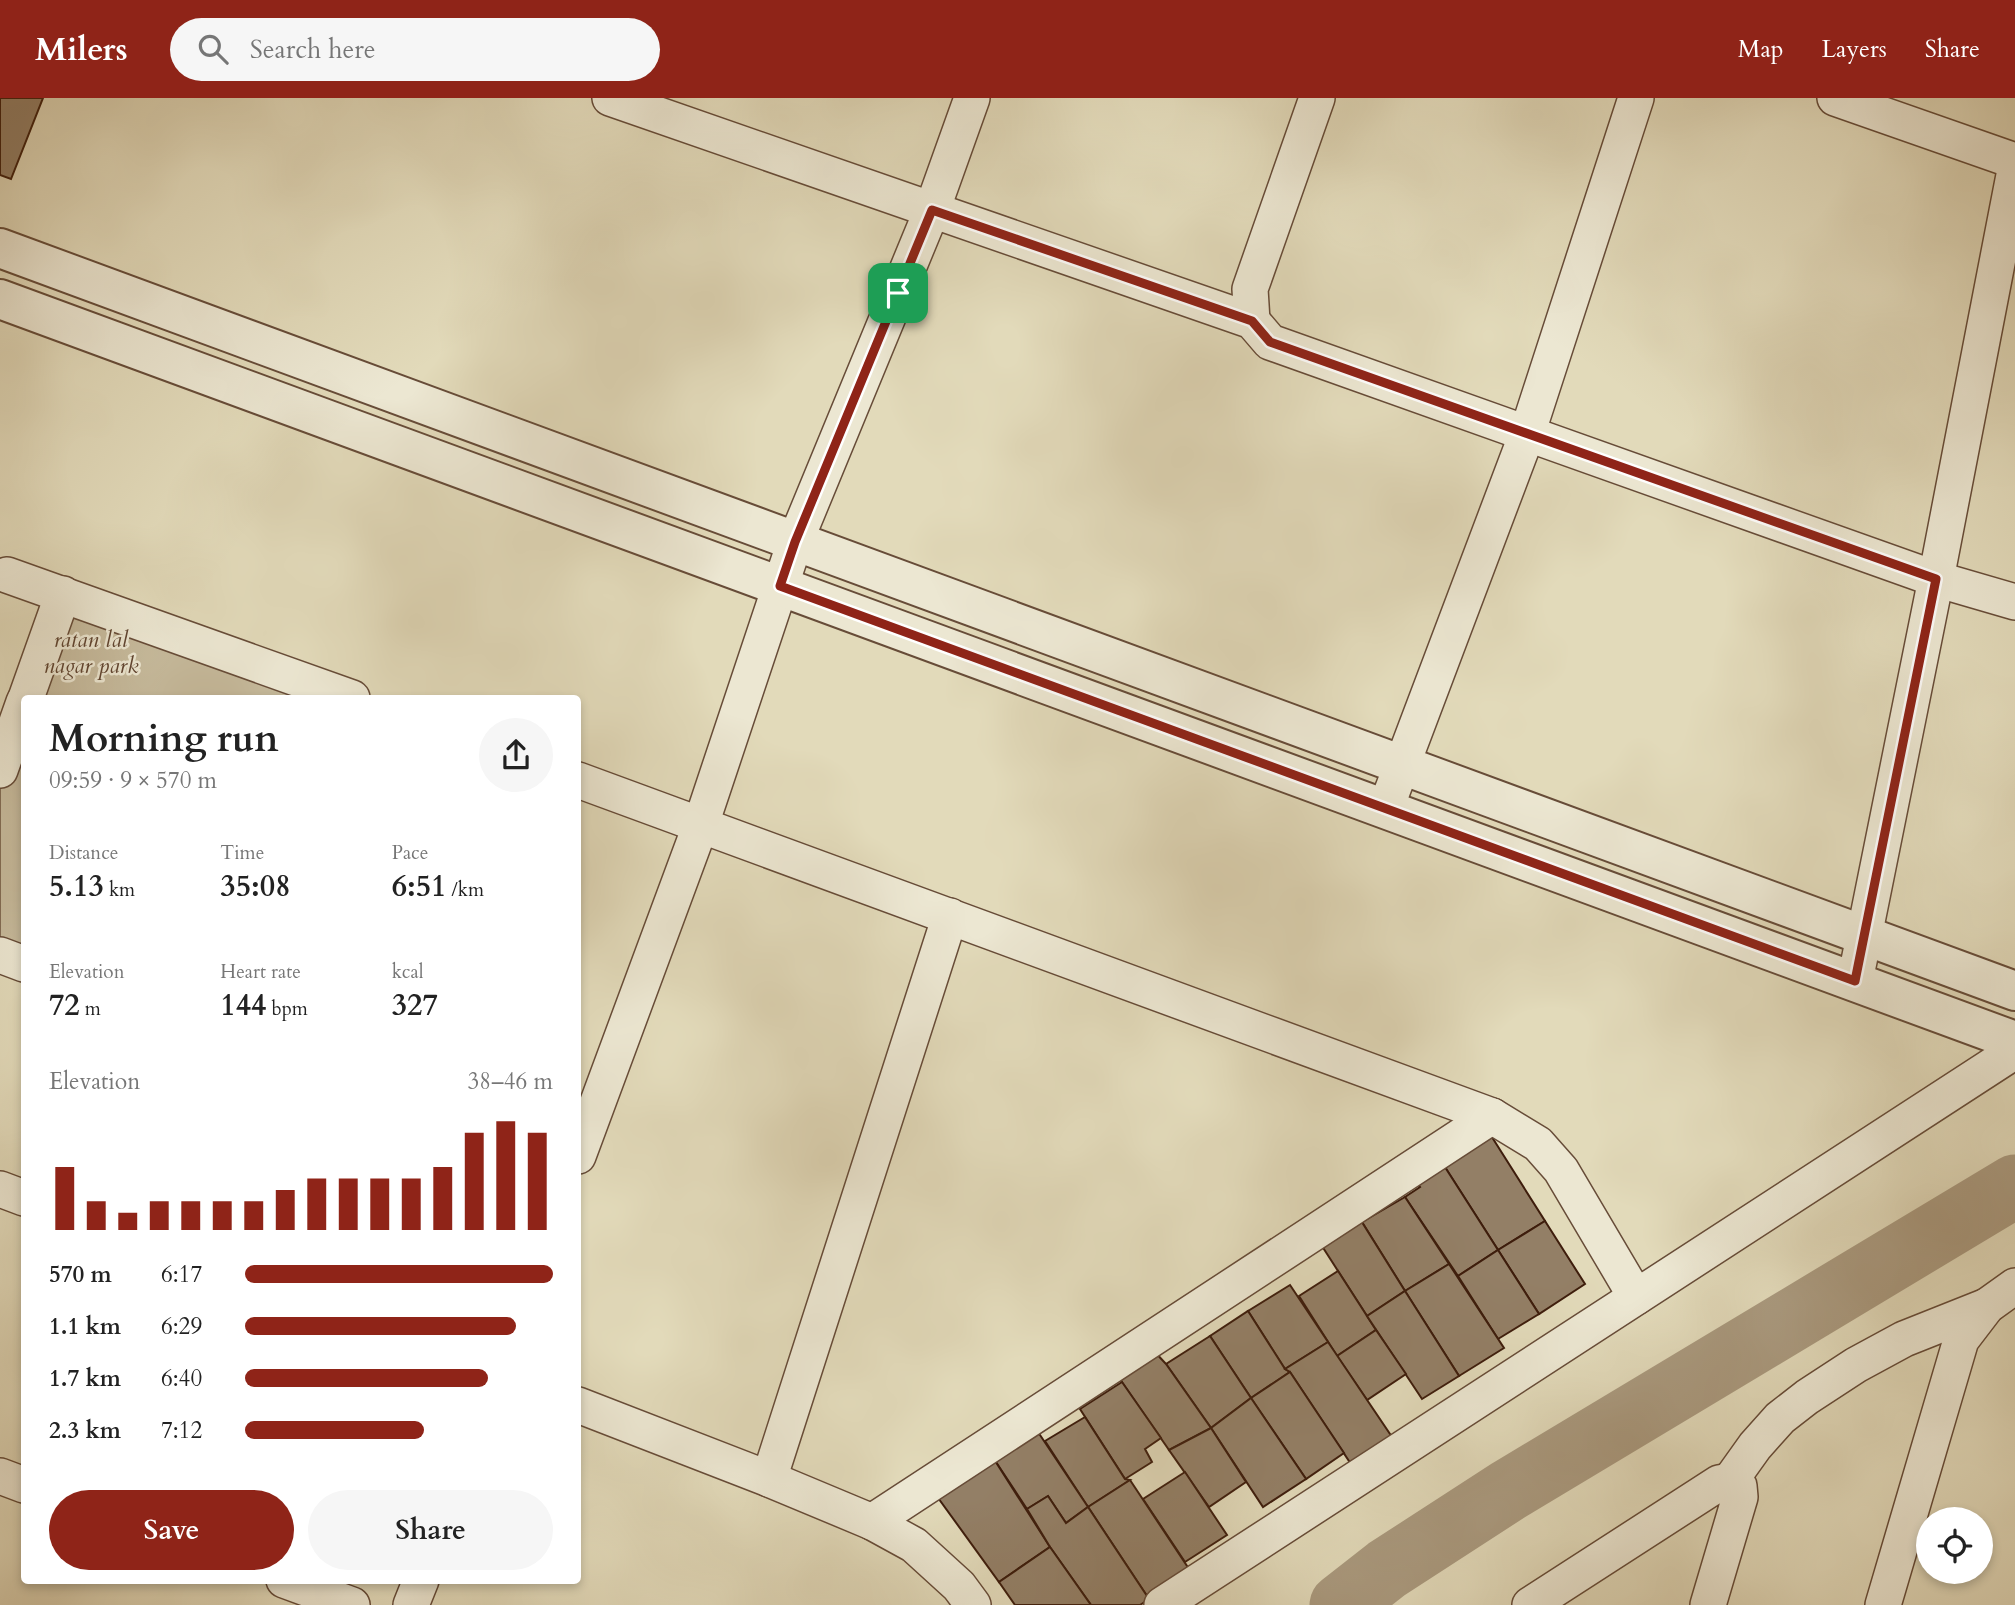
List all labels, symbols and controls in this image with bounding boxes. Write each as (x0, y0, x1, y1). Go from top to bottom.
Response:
search box (170, 18, 660, 81)
text: Milers (35, 27, 128, 72)
icon: search (194, 30, 232, 68)
text: Search here (250, 32, 376, 67)
text: Map (1738, 33, 1784, 66)
text: Layers (1822, 33, 1887, 66)
text: Share (1925, 33, 1980, 66)
pin (868, 263, 928, 323)
icon: arrive (879, 274, 917, 312)
park label: ratan lal nagar park (43, 624, 139, 681)
text: Morning run (49, 713, 279, 765)
button: share (479, 718, 553, 792)
text: 09:59 · 9 × 570 m (49, 765, 217, 796)
text: Distance (49, 840, 118, 866)
text: Time (220, 840, 264, 866)
text: Pace (392, 840, 428, 866)
text: 5.13 (49, 866, 104, 907)
text: 35:08 (220, 866, 291, 907)
text: 6:51 (392, 866, 446, 907)
text: km (104, 877, 135, 903)
text: /km (446, 877, 484, 903)
text: Elevation (49, 959, 124, 985)
text: Heart rate (220, 959, 301, 985)
text: kcal (392, 959, 424, 985)
text: 72 (49, 985, 80, 1026)
text: 144 (220, 985, 266, 1026)
text: 327 (392, 985, 438, 1026)
text: m (80, 996, 101, 1022)
text: bpm (266, 996, 308, 1022)
text: Elevation (49, 1066, 140, 1097)
text: 38–46 m (468, 1066, 553, 1097)
text: 570 m (49, 1259, 112, 1290)
text: 6:17 (161, 1259, 202, 1290)
text: 1.1 km (49, 1311, 121, 1342)
text: 6:29 (161, 1311, 202, 1342)
text: 1.7 km (49, 1363, 121, 1394)
text: 6:40 (161, 1363, 202, 1394)
text: 2.3 km (49, 1415, 121, 1446)
text: 7:12 (161, 1415, 202, 1446)
button: Save (49, 1490, 294, 1570)
button: Share (308, 1490, 553, 1570)
map controls (1916, 1507, 1993, 1584)
button: locate (1916, 1507, 1993, 1584)

